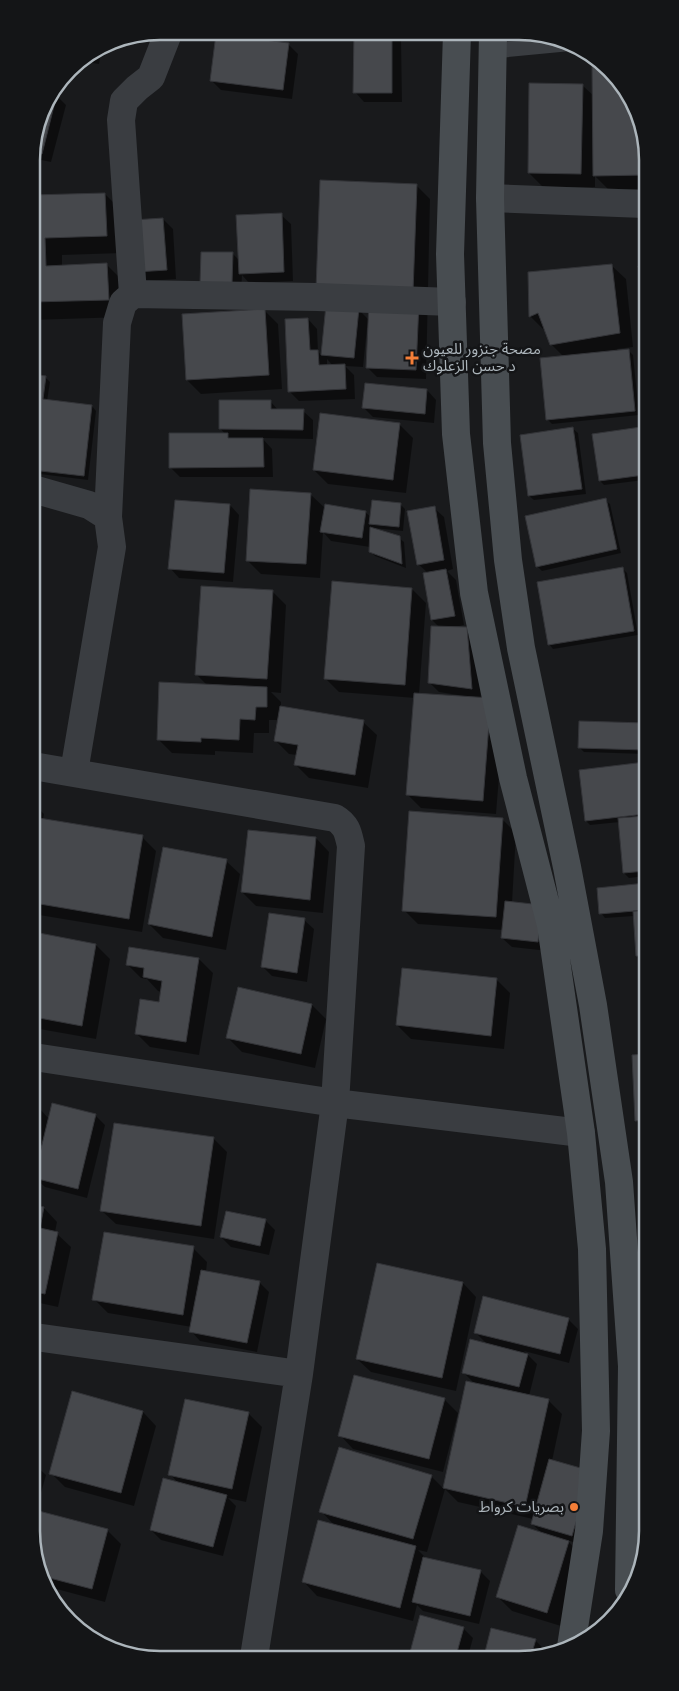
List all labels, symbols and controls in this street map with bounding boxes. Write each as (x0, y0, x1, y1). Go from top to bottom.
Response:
place label: مصحة جنزور للعيون د حسن الزعلوك (423, 339, 541, 375)
marker: مصحة جنزور للعيون د حسن الزعلوك (405, 351, 419, 365)
place label: بصريات كرواط (479, 1497, 564, 1516)
marker: بصريات كرواط (568, 1501, 580, 1513)

